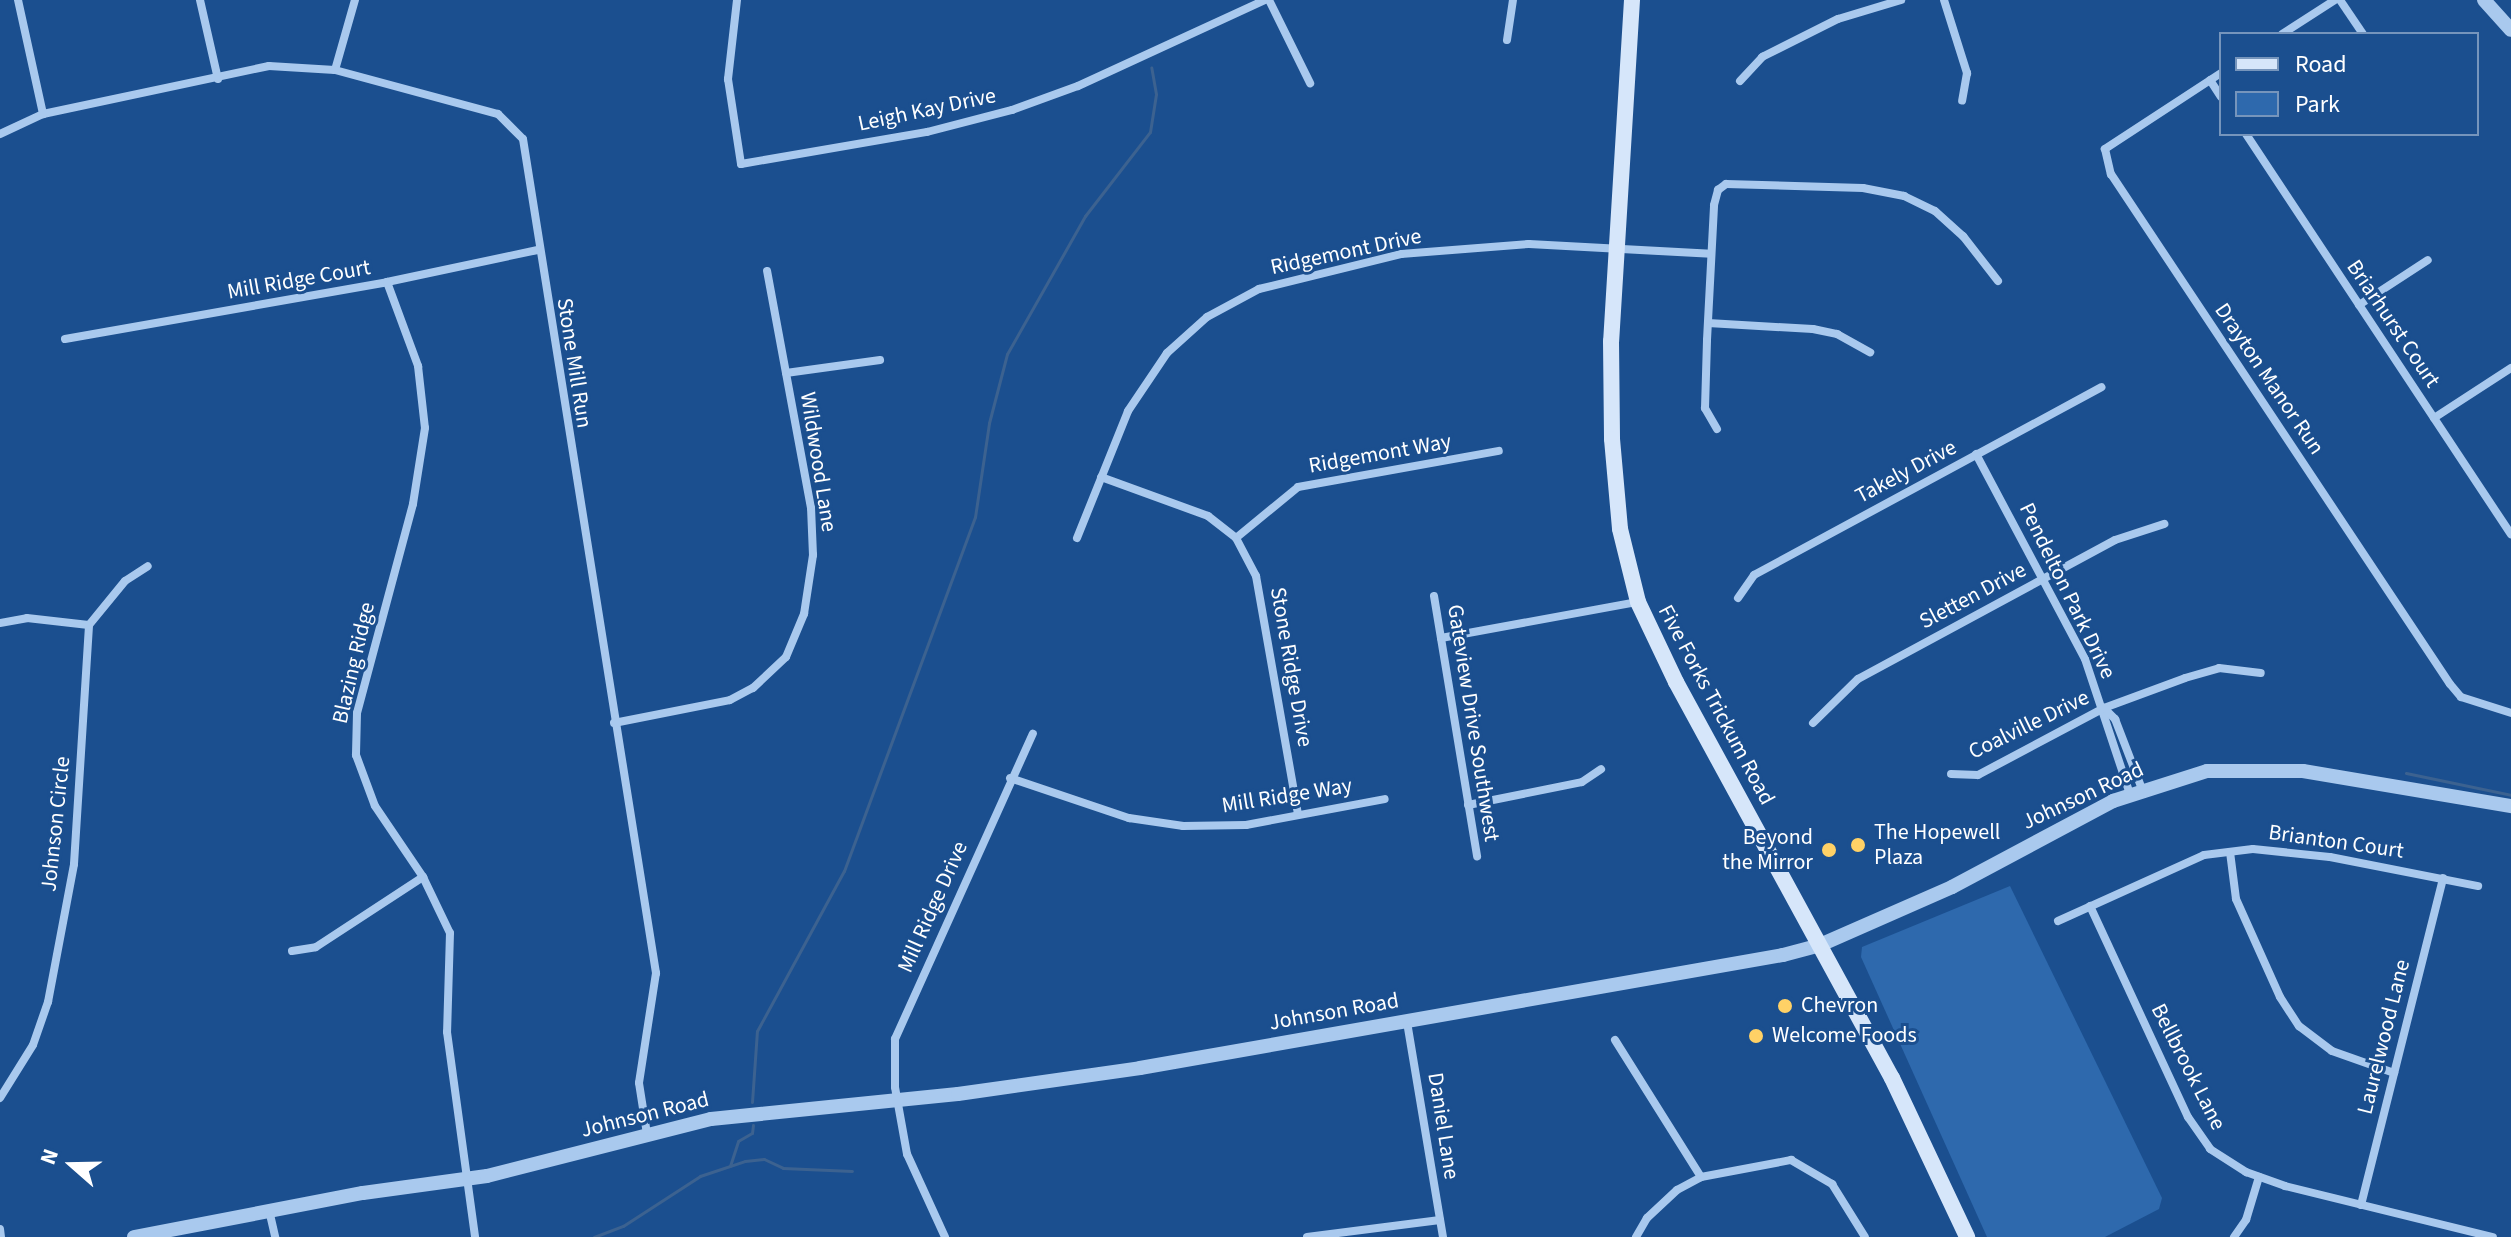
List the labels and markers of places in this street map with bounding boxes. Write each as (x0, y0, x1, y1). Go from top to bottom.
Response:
place label: The Hopewell Plaza (1874, 819, 2000, 870)
place label: Beyond the Mirror (1722, 824, 1813, 876)
marker: The Hopewell Plaza (1849, 836, 1867, 854)
marker: Beyond the Mirror (1820, 841, 1838, 859)
place label: Chevron (1801, 993, 1878, 1019)
marker: Chevron (1776, 997, 1794, 1015)
place label: Welcome Foods (1772, 1023, 1917, 1049)
marker: Welcome Foods (1747, 1027, 1765, 1045)

